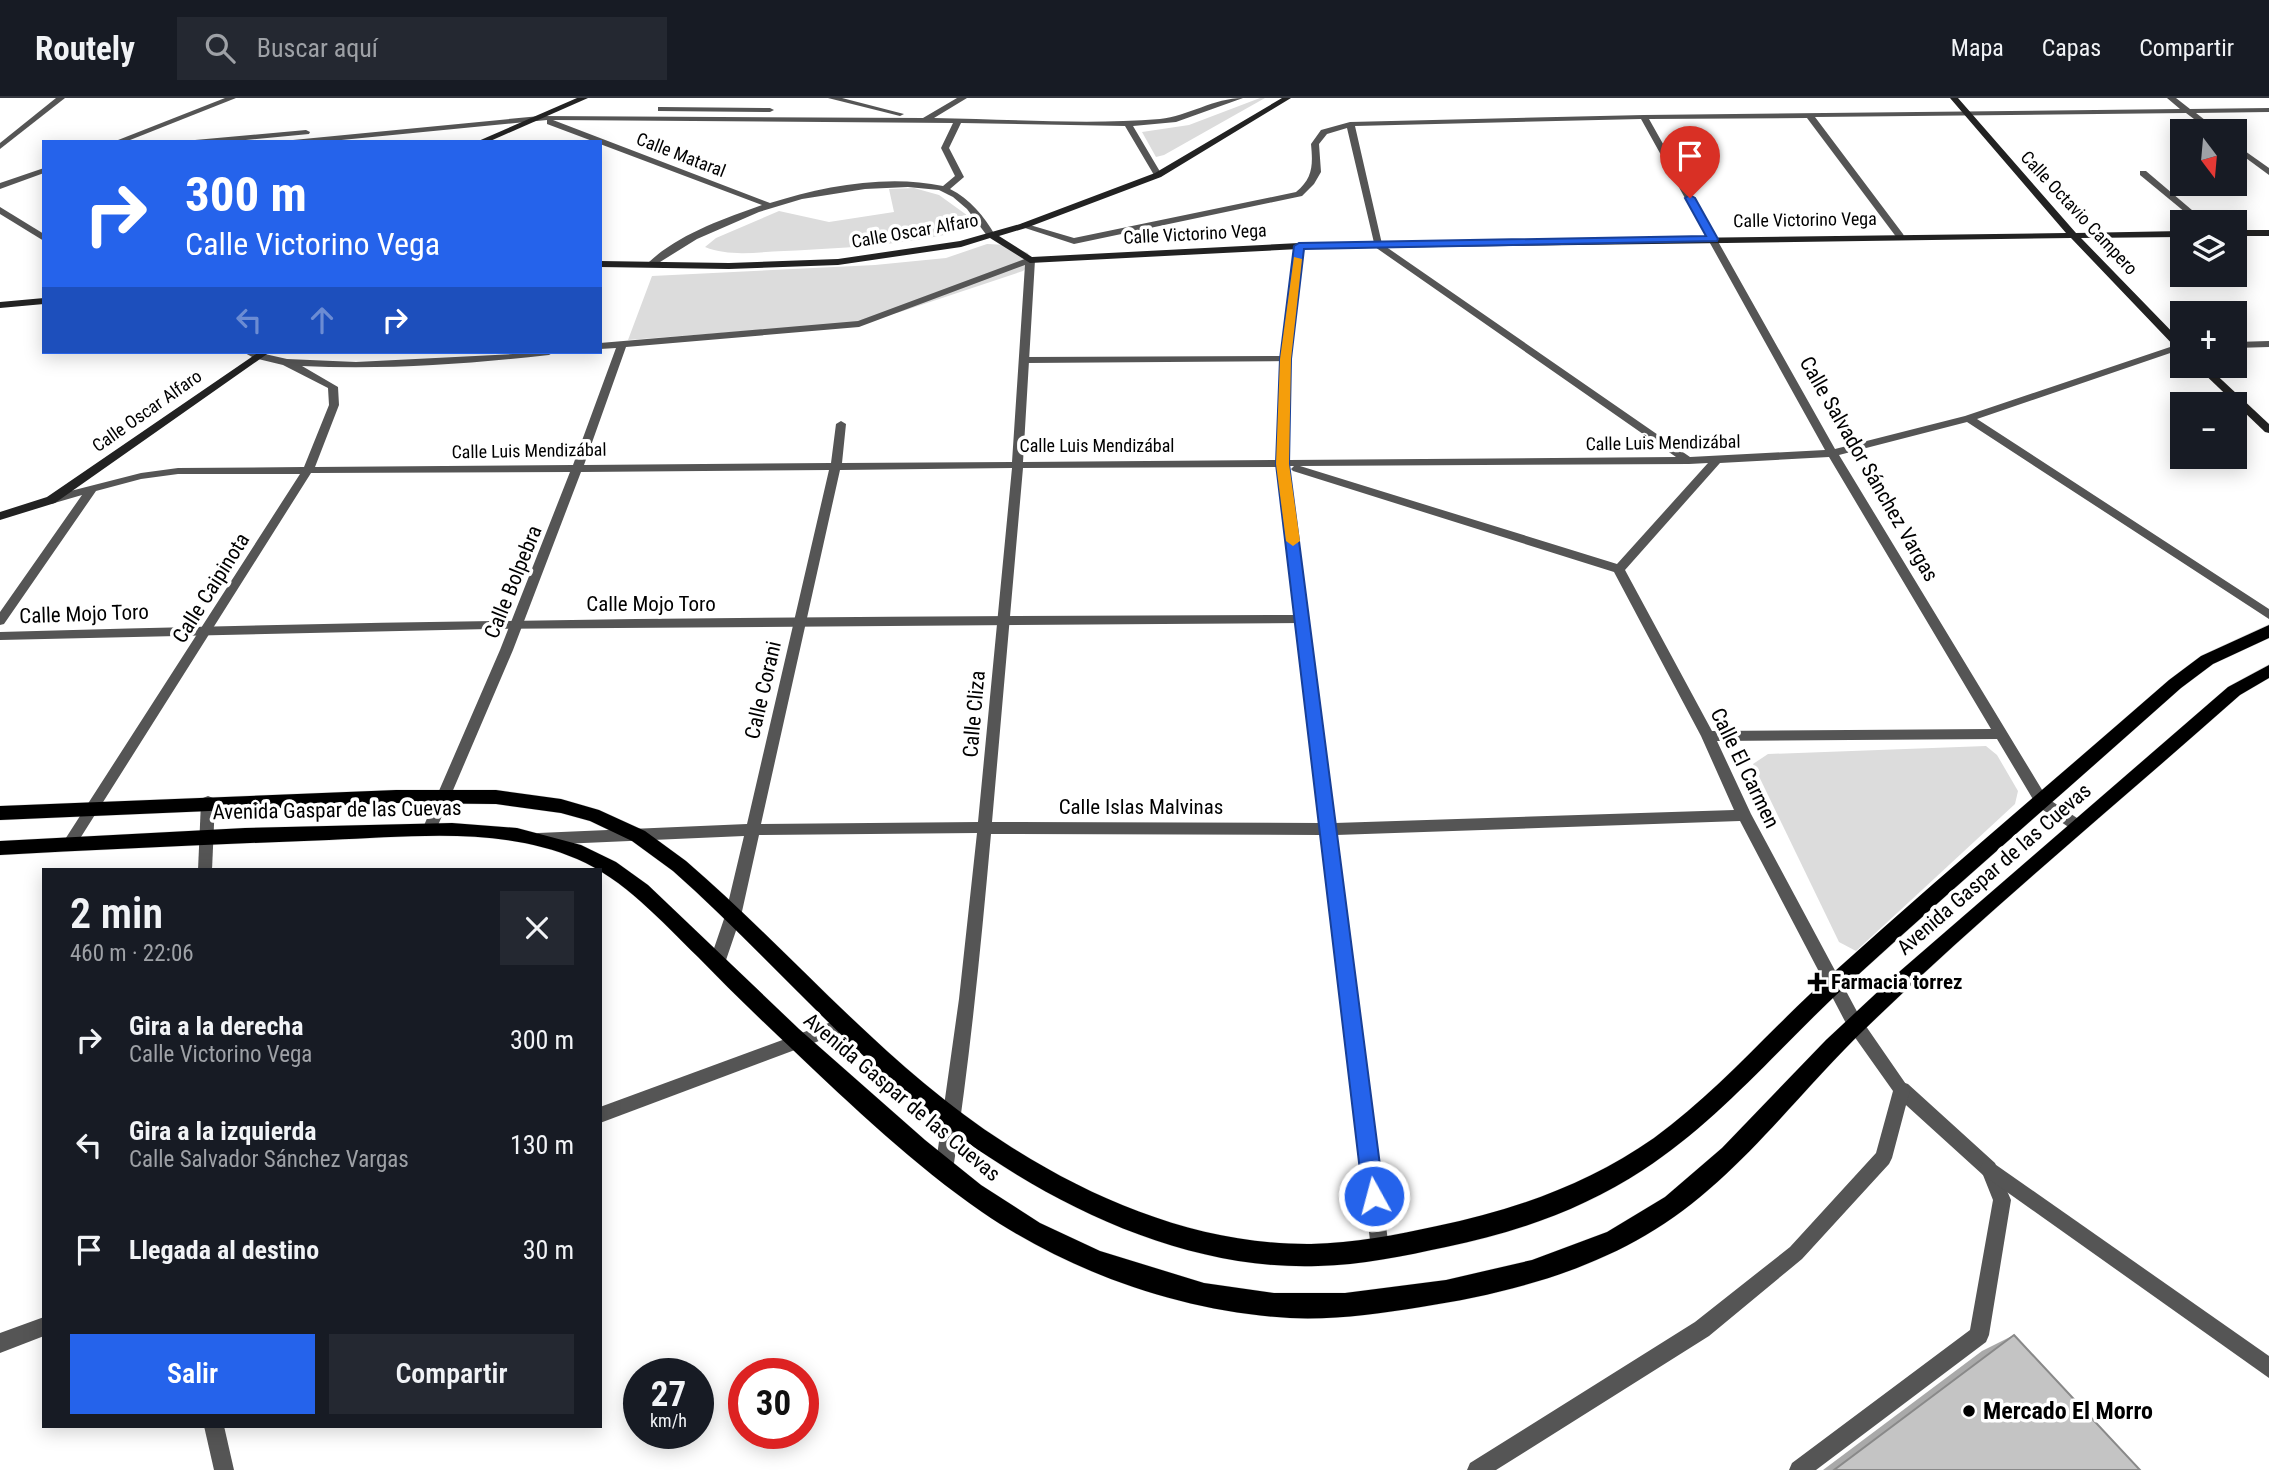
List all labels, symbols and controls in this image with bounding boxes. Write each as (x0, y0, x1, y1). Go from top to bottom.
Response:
search box (177, 17, 667, 80)
text: Routely (35, 29, 135, 68)
icon: search (201, 29, 239, 67)
text: Buscar aquí (257, 33, 378, 63)
text: Mapa (1951, 34, 2004, 62)
text: Capas (2042, 34, 2101, 62)
text: Compartir (2139, 34, 2234, 62)
north arrow (2170, 119, 2247, 196)
map controls (2170, 119, 2247, 469)
pin (1660, 126, 1720, 198)
street label: Calle Mataral (634, 128, 729, 181)
icon: arrive (1671, 137, 1709, 175)
street label: Calle Octavio Campero (2017, 146, 2142, 279)
text: 300 m (185, 166, 307, 223)
icon: right (70, 168, 161, 259)
street label: Calle Victorino Vega (1733, 208, 1877, 231)
street label: Calle Oscar Alfaro (850, 209, 980, 252)
button: layers (2170, 210, 2247, 287)
street label: Calle Victorino Vega (1123, 219, 1267, 248)
text: Calle Victorino Vega (185, 225, 440, 263)
icon: left (230, 301, 268, 339)
icon: ahead (303, 301, 341, 339)
icon: right (376, 301, 414, 339)
button: + (2170, 301, 2247, 378)
street label: Calle Salvador Sánchez Vargas (1795, 352, 1943, 586)
street label: Calle Oscar Alfaro (88, 365, 205, 456)
button: − (2170, 392, 2247, 469)
street label: Calle Luis Mendizábal (1585, 431, 1741, 454)
street label: Calle Luis Mendizábal (1020, 435, 1174, 456)
street label: Calle Luis Mendizábal (451, 439, 607, 462)
street label: Calle Bolpebra (479, 522, 547, 642)
street label: Calle Caipinota (168, 529, 254, 647)
street label: Calle Mojo Toro (586, 592, 716, 616)
street label: Calle Mojo Toro (19, 600, 149, 628)
street label: Calle Corani (740, 639, 786, 741)
street label: Calle Cliza (958, 670, 990, 758)
street label: Calle El Carmen (1706, 704, 1784, 832)
street label: Avenida Gaspar de las Cuevas (1892, 778, 2096, 960)
street label: Calle Islas Malvinas (1059, 795, 1223, 819)
street label: Avenida Gaspar de las Cuevas (212, 796, 462, 824)
text: 2 min (70, 889, 163, 938)
button: close (500, 891, 574, 965)
text: 460 m · 22:06 (70, 940, 194, 967)
place label: Farmacia torrez (1831, 970, 1963, 994)
marker: Farmacia torrez (1809, 974, 1825, 990)
street label: Avenida Gaspar de las Cuevas (799, 1008, 1005, 1186)
text: Gira a la derecha (129, 1011, 303, 1041)
icon: right (70, 1021, 108, 1059)
text: 300 m (510, 1025, 574, 1055)
text: Calle Victorino Vega (129, 1041, 312, 1068)
text: Gira a la izquierda (129, 1116, 317, 1146)
icon: left (70, 1126, 108, 1164)
text: 130 m (510, 1130, 574, 1160)
text: Calle Salvador Sánchez Vargas (129, 1146, 409, 1173)
position arrow (1337, 1159, 1411, 1233)
icon: arrive (70, 1231, 108, 1269)
text: Llegada al destino (129, 1235, 319, 1265)
text: 30 m (523, 1235, 574, 1265)
button: Salir (70, 1334, 315, 1414)
button: Compartir (329, 1334, 574, 1414)
speed limit sign: 30 (728, 1358, 819, 1449)
text: 27 (651, 1374, 686, 1415)
place label: Mercado El Morro (1983, 1397, 2153, 1425)
marker: Mercado El Morro (1961, 1403, 1977, 1419)
text: km/h (650, 1410, 687, 1431)

